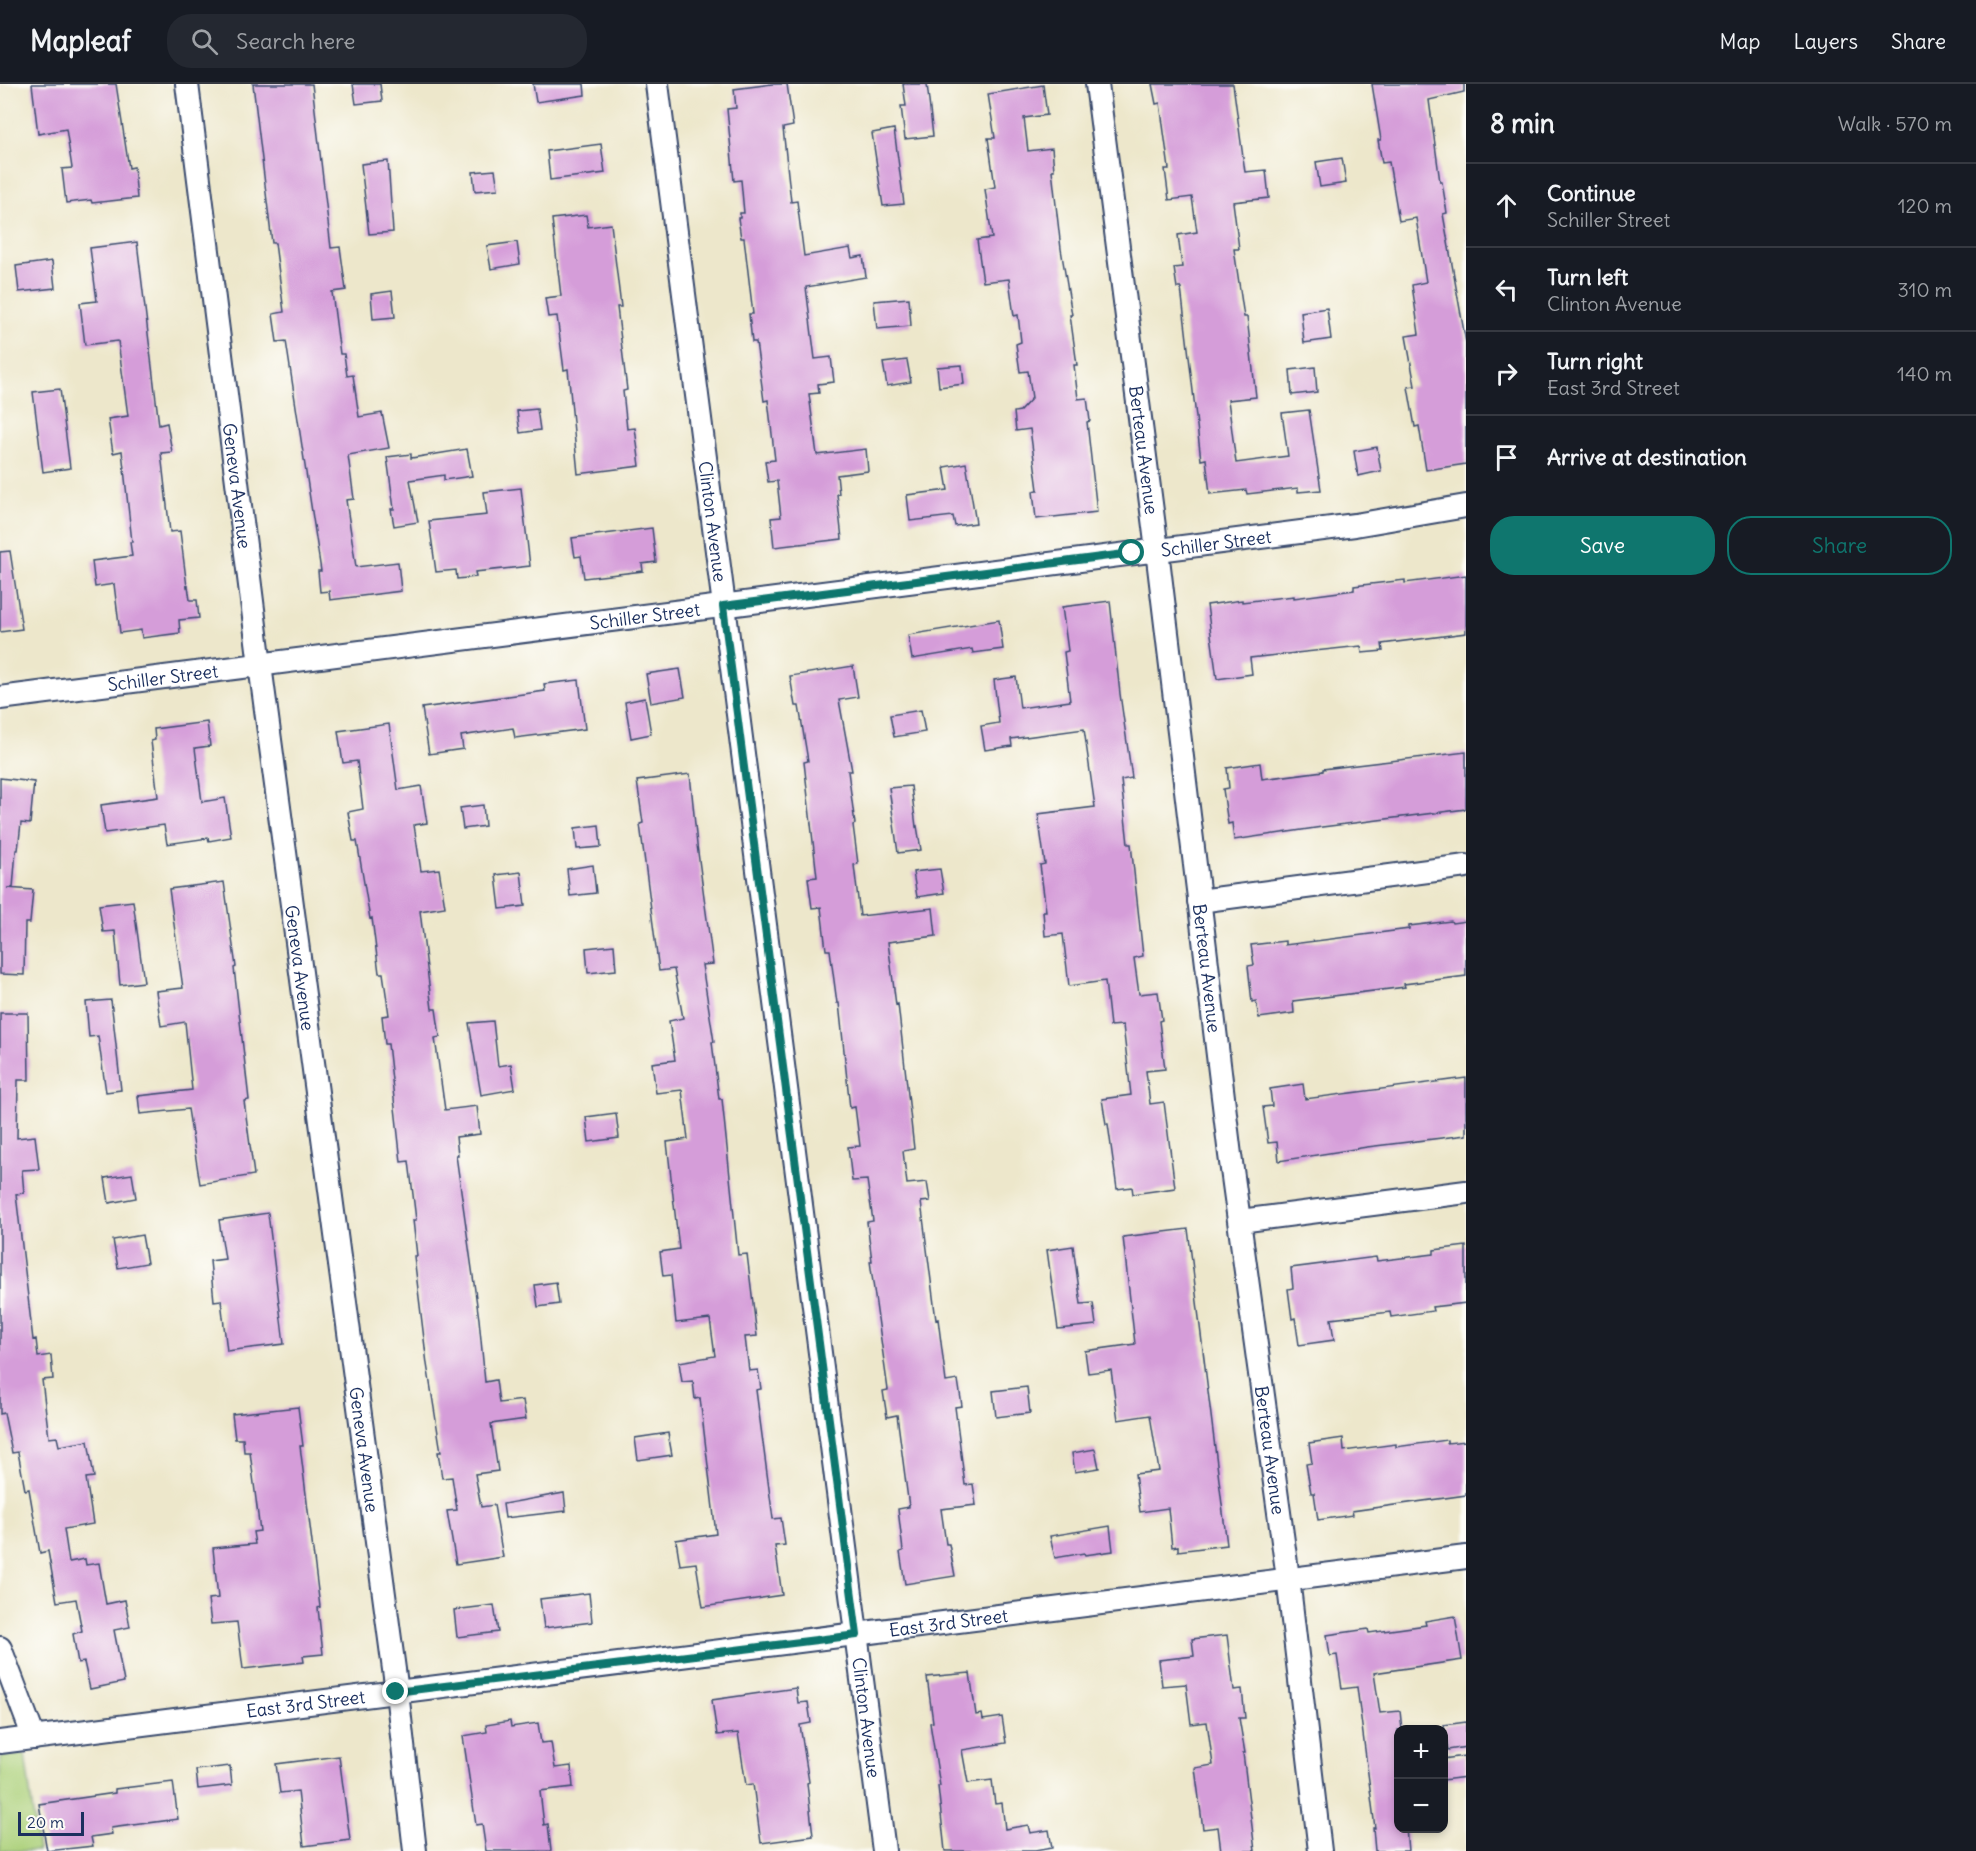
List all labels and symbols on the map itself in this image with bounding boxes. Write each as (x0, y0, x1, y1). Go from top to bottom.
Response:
street label: Berteau Avenue (1124, 384, 1164, 516)
street label: Geneva Avenue (218, 422, 257, 550)
street label: Clinton Avenue (694, 460, 732, 583)
street label: Schiller Street (1160, 524, 1273, 561)
route start (1118, 539, 1144, 565)
street label: Schiller Street (588, 597, 701, 634)
street label: Schiller Street (106, 659, 219, 696)
street label: Berteau Avenue (1188, 902, 1227, 1034)
street label: Geneva Avenue (281, 904, 320, 1032)
street label: Berteau Avenue (1250, 1384, 1291, 1516)
street label: Geneva Avenue (345, 1385, 384, 1514)
street label: East 3rd Street (888, 1603, 1009, 1641)
street label: Clinton Avenue (848, 1656, 886, 1779)
route end (382, 1678, 408, 1704)
street label: East 3rd Street (245, 1685, 366, 1722)
scale bar (18, 1809, 84, 1836)

